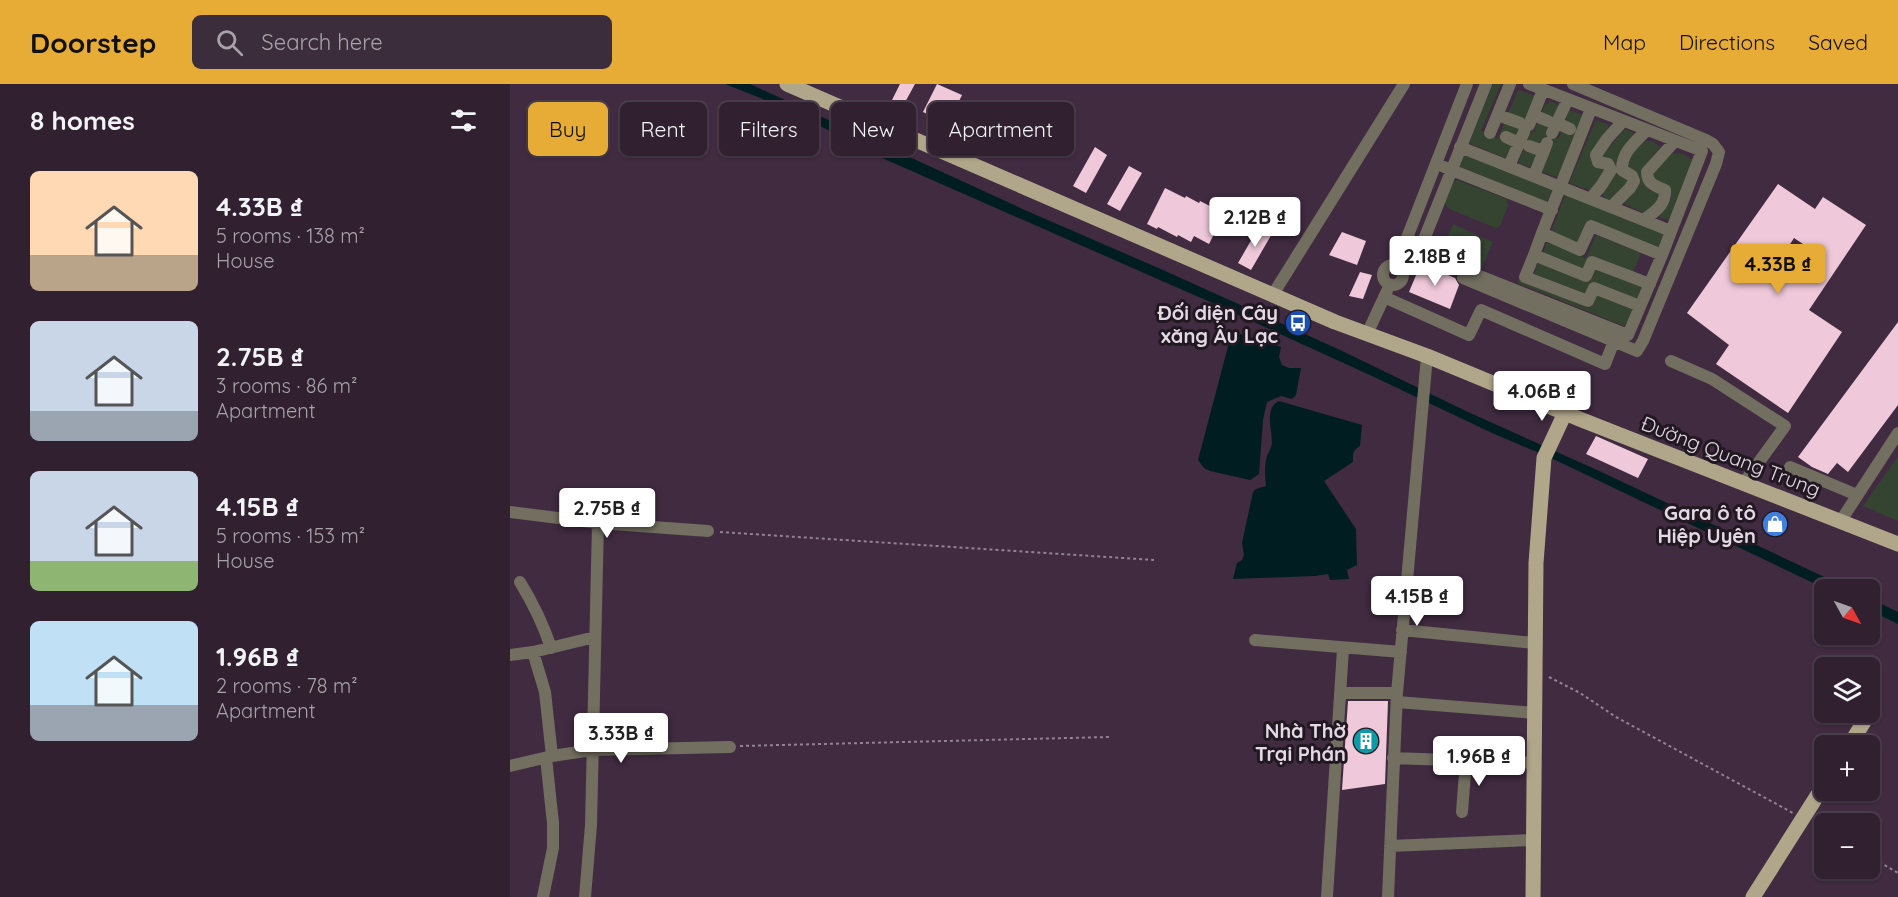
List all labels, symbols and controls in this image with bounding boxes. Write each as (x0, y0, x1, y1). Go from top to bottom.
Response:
search box (192, 15, 612, 69)
text: Doorstep (30, 25, 156, 60)
icon: search (213, 26, 246, 59)
text: Search here (261, 28, 383, 56)
text: Map (1603, 29, 1646, 55)
text: Directions (1679, 29, 1775, 55)
text: Saved (1808, 29, 1868, 55)
chip: Buy (528, 102, 608, 156)
chip: Rent (620, 102, 707, 156)
chip: Filters (719, 102, 819, 156)
chip: New (831, 102, 916, 156)
chip: Apartment (928, 102, 1074, 156)
text: 8 homes (30, 104, 135, 137)
icon: filters (447, 104, 480, 137)
text: 4.33B ₫ (216, 190, 303, 223)
icon: home (78, 195, 150, 267)
pin: 2.12B ₫ (1200, 197, 1310, 248)
text: 2.12B ₫ (1223, 204, 1287, 229)
text: 5 rooms · 138 m² (216, 223, 365, 248)
pin: 2.18B ₫ (1380, 236, 1490, 287)
text: 2.18B ₫ (1404, 243, 1466, 268)
pin: 4.33B ₫ (1723, 244, 1833, 295)
text: House (216, 248, 275, 273)
text: 4.33B ₫ (1745, 251, 1811, 276)
place label: Đối diện Cây xăng Âu Lạc (1156, 300, 1278, 348)
bus stop icon: Đối diện Cây xăng Âu Lạc (1283, 308, 1313, 338)
text: 2.75B ₫ (216, 340, 304, 373)
icon: home (78, 345, 150, 417)
pin: 4.06B ₫ (1487, 371, 1597, 422)
text: 3 rooms · 86 m² (216, 373, 357, 398)
text: 4.06B ₫ (1508, 378, 1576, 403)
text: Apartment (216, 398, 316, 423)
street label: Đường Quang Trung (1638, 410, 1824, 502)
pin: 2.75B ₫ (552, 488, 662, 539)
text: 4.15B ₫ (216, 490, 299, 523)
icon: home (78, 495, 150, 567)
text: 2.75B ₫ (573, 495, 641, 520)
place label: Gara ô tô Hiệp Uyên (1657, 500, 1756, 548)
shop icon: Gara ô tô Hiệp Uyên (1760, 509, 1790, 539)
text: 5 rooms · 153 m² (216, 523, 365, 548)
text: House (216, 548, 275, 573)
pin: 4.15B ₫ (1362, 576, 1472, 627)
north arrow (1814, 579, 1880, 645)
map controls (1814, 579, 1880, 879)
text: 4.15B ₫ (1385, 583, 1449, 608)
text: 1.96B ₫ (216, 640, 299, 673)
icon: home (78, 645, 150, 717)
button: layers (1814, 657, 1880, 723)
text: 2 rooms · 78 m² (216, 673, 358, 698)
text: Apartment (216, 698, 316, 723)
pin: 3.33B ₫ (566, 713, 676, 764)
place label: Nhà Thờ Trại Phán (1255, 718, 1346, 766)
text: 3.33B ₫ (588, 720, 654, 745)
building icon: Nhà Thờ Trại Phán (1351, 726, 1381, 756)
button: + (1814, 735, 1880, 801)
pin: 1.96B ₫ (1424, 736, 1534, 787)
text: 1.96B ₫ (1447, 743, 1511, 768)
button: − (1814, 813, 1880, 879)

